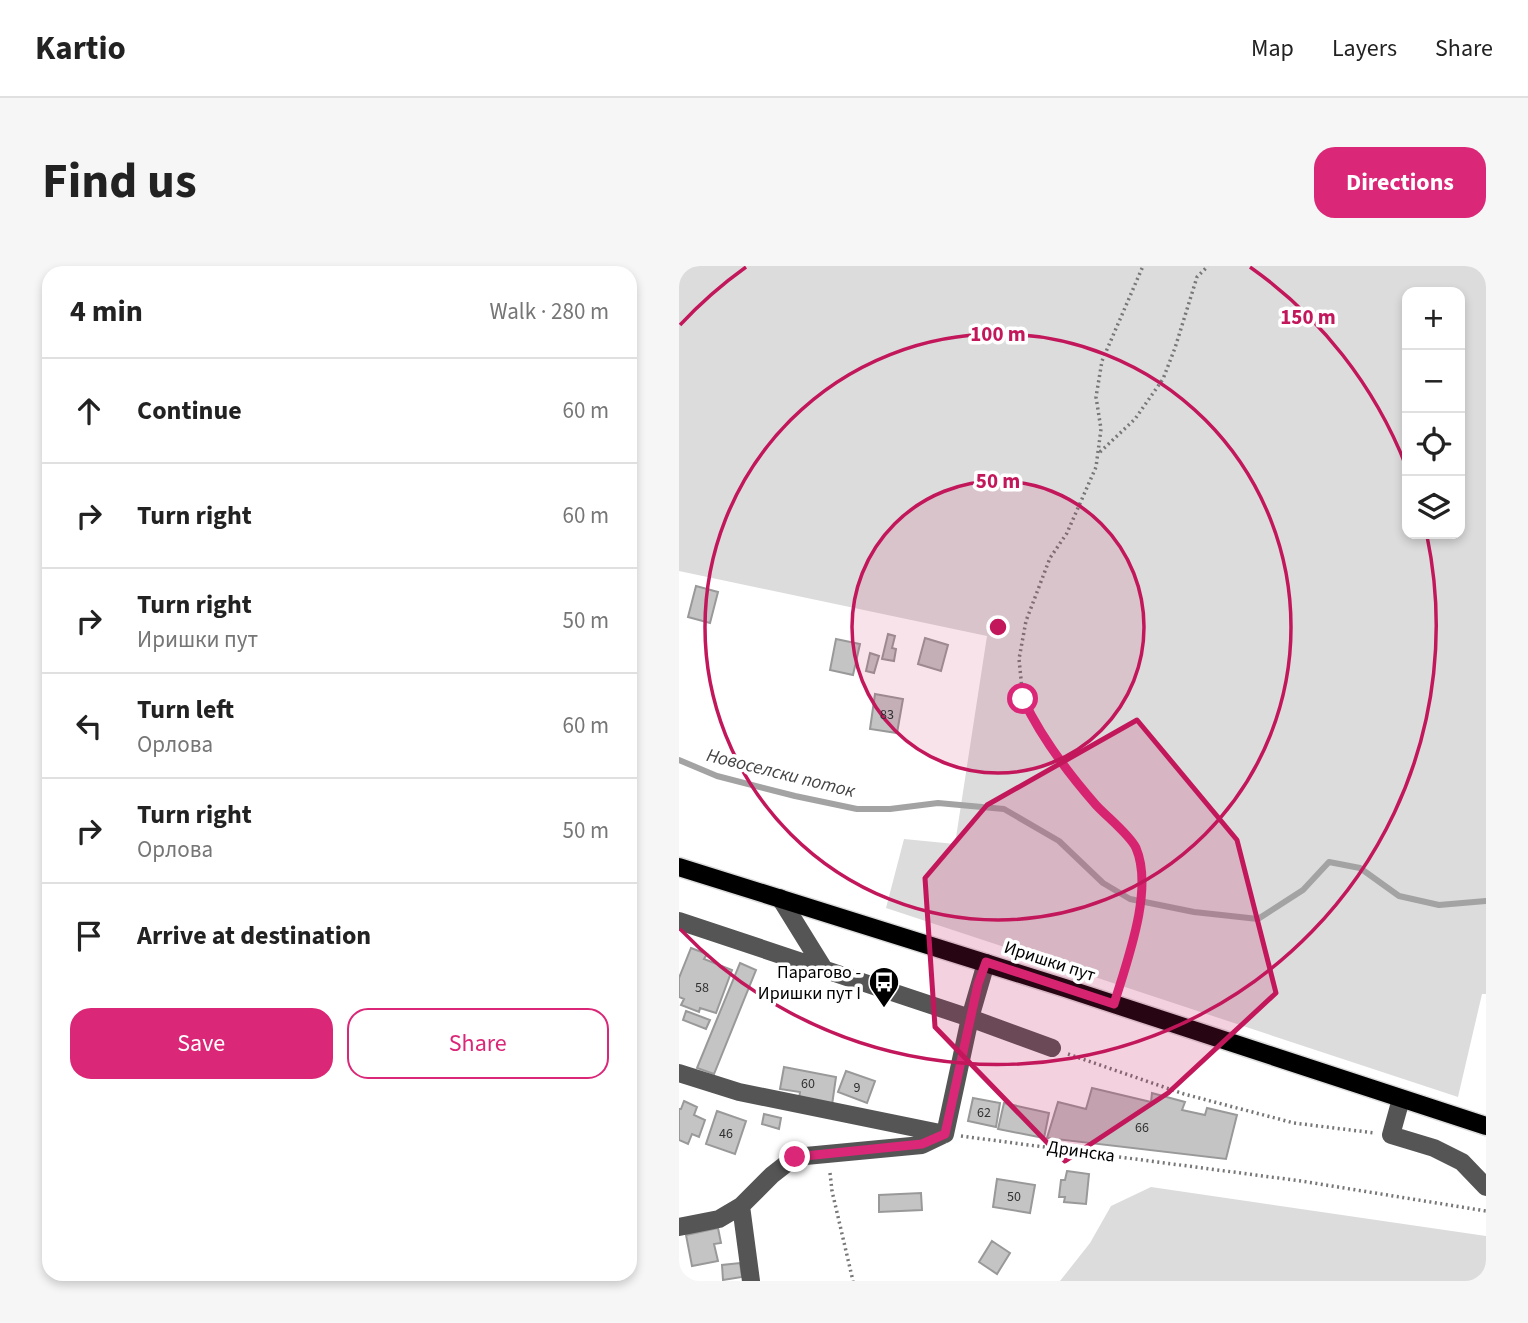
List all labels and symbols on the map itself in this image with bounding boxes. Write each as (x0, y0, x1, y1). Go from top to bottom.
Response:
text: 150 m (1280, 302, 1336, 332)
text: 100 m (970, 319, 1026, 349)
text: 50 m (976, 466, 1020, 496)
centre of rings (986, 615, 1010, 639)
route start (1007, 683, 1038, 714)
house number: 83 (880, 705, 894, 725)
water label: Новоселски поток (704, 742, 859, 805)
street label: Иришки пут (1001, 935, 1099, 988)
place label: Парагово - Иришки пут I (758, 960, 861, 1006)
bus stop icon: Парагово - Иришки пут I (867, 965, 901, 1009)
house number: 58 (695, 978, 709, 998)
house number: 60 (801, 1074, 815, 1094)
house number: 9 (854, 1078, 861, 1098)
house number: 62 (977, 1103, 991, 1123)
house number: 66 (1135, 1118, 1149, 1138)
house number: 46 (719, 1124, 733, 1144)
street label: Дринска (1045, 1134, 1116, 1169)
route end (779, 1141, 810, 1172)
house number: 50 (1007, 1187, 1021, 1207)

